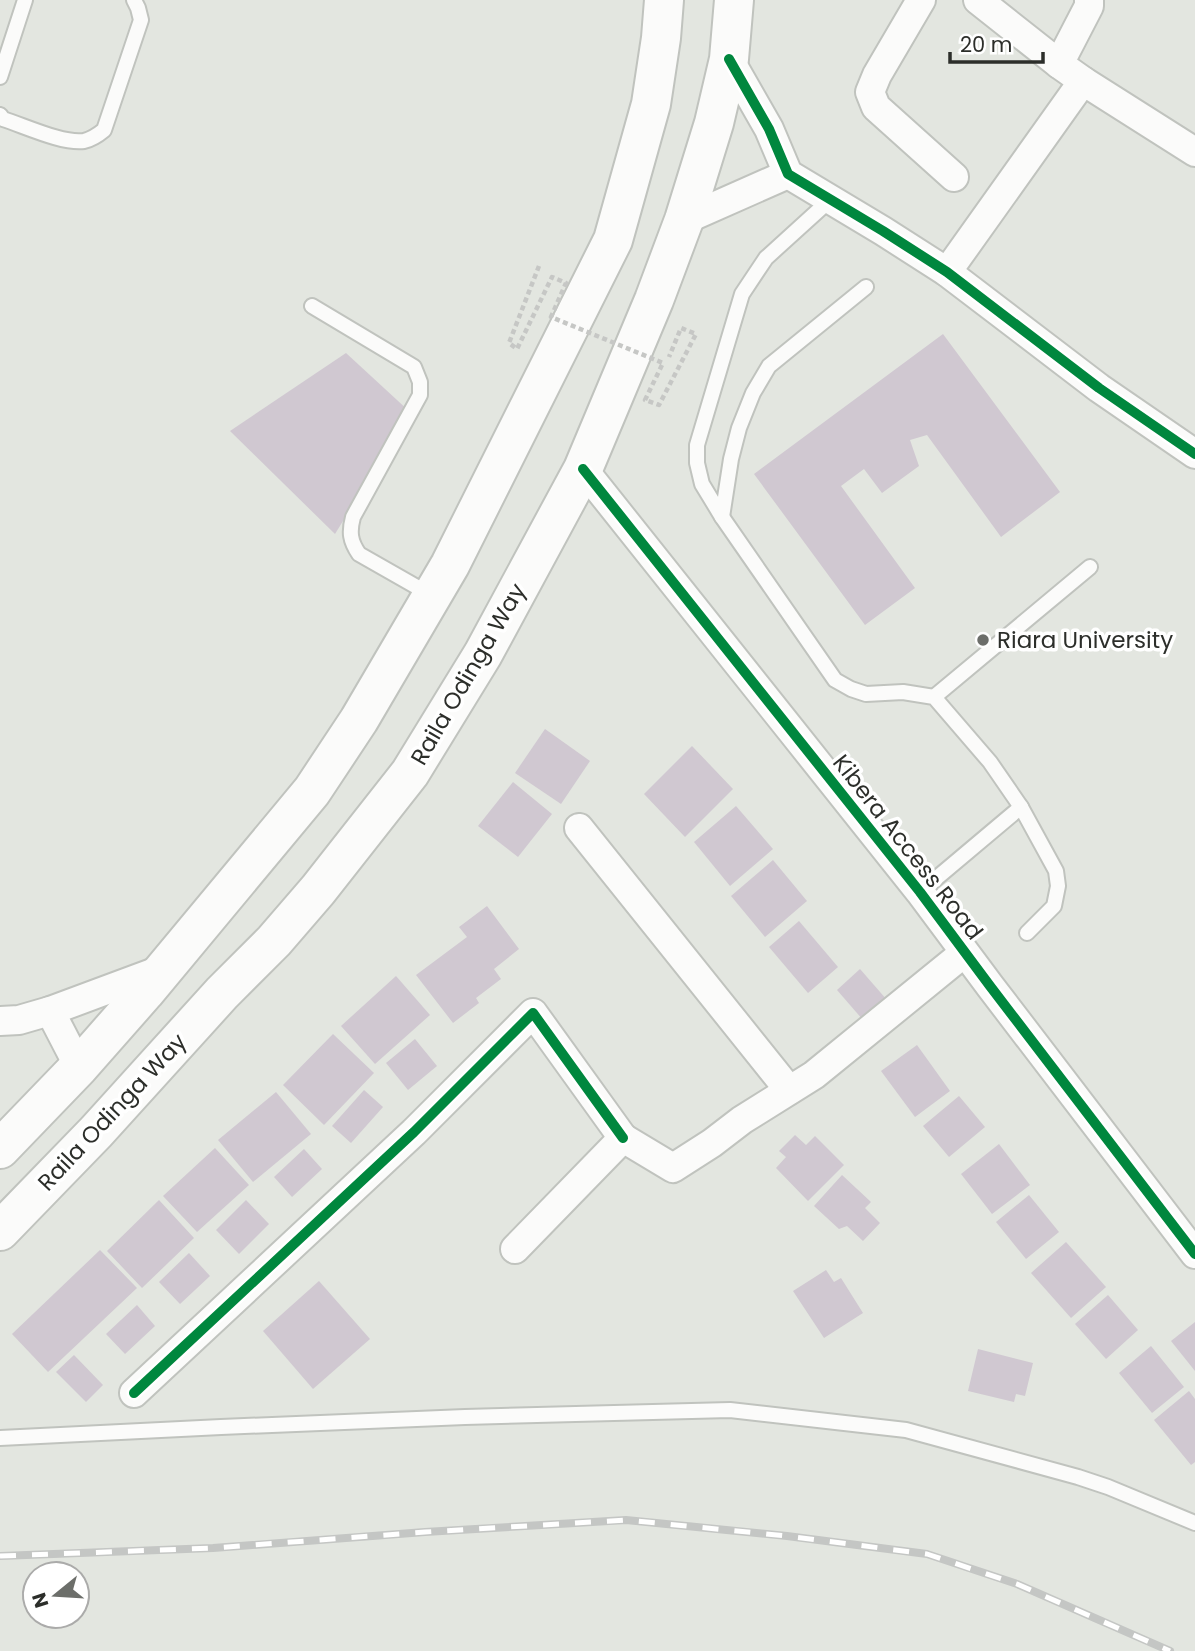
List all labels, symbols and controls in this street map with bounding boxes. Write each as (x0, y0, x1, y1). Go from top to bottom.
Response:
scale bar (950, 21, 1043, 65)
text: 20 m (960, 30, 1013, 59)
street label: Raila Odinga Way (403, 577, 533, 771)
place label: Riara University (997, 624, 1173, 656)
marker: Riara University (975, 632, 991, 648)
street label: Kibera Access Road (825, 748, 991, 946)
street label: Raila Odinga Way (30, 1026, 194, 1198)
north arrow (21, 1560, 91, 1630)
text: N (25, 1589, 55, 1611)

